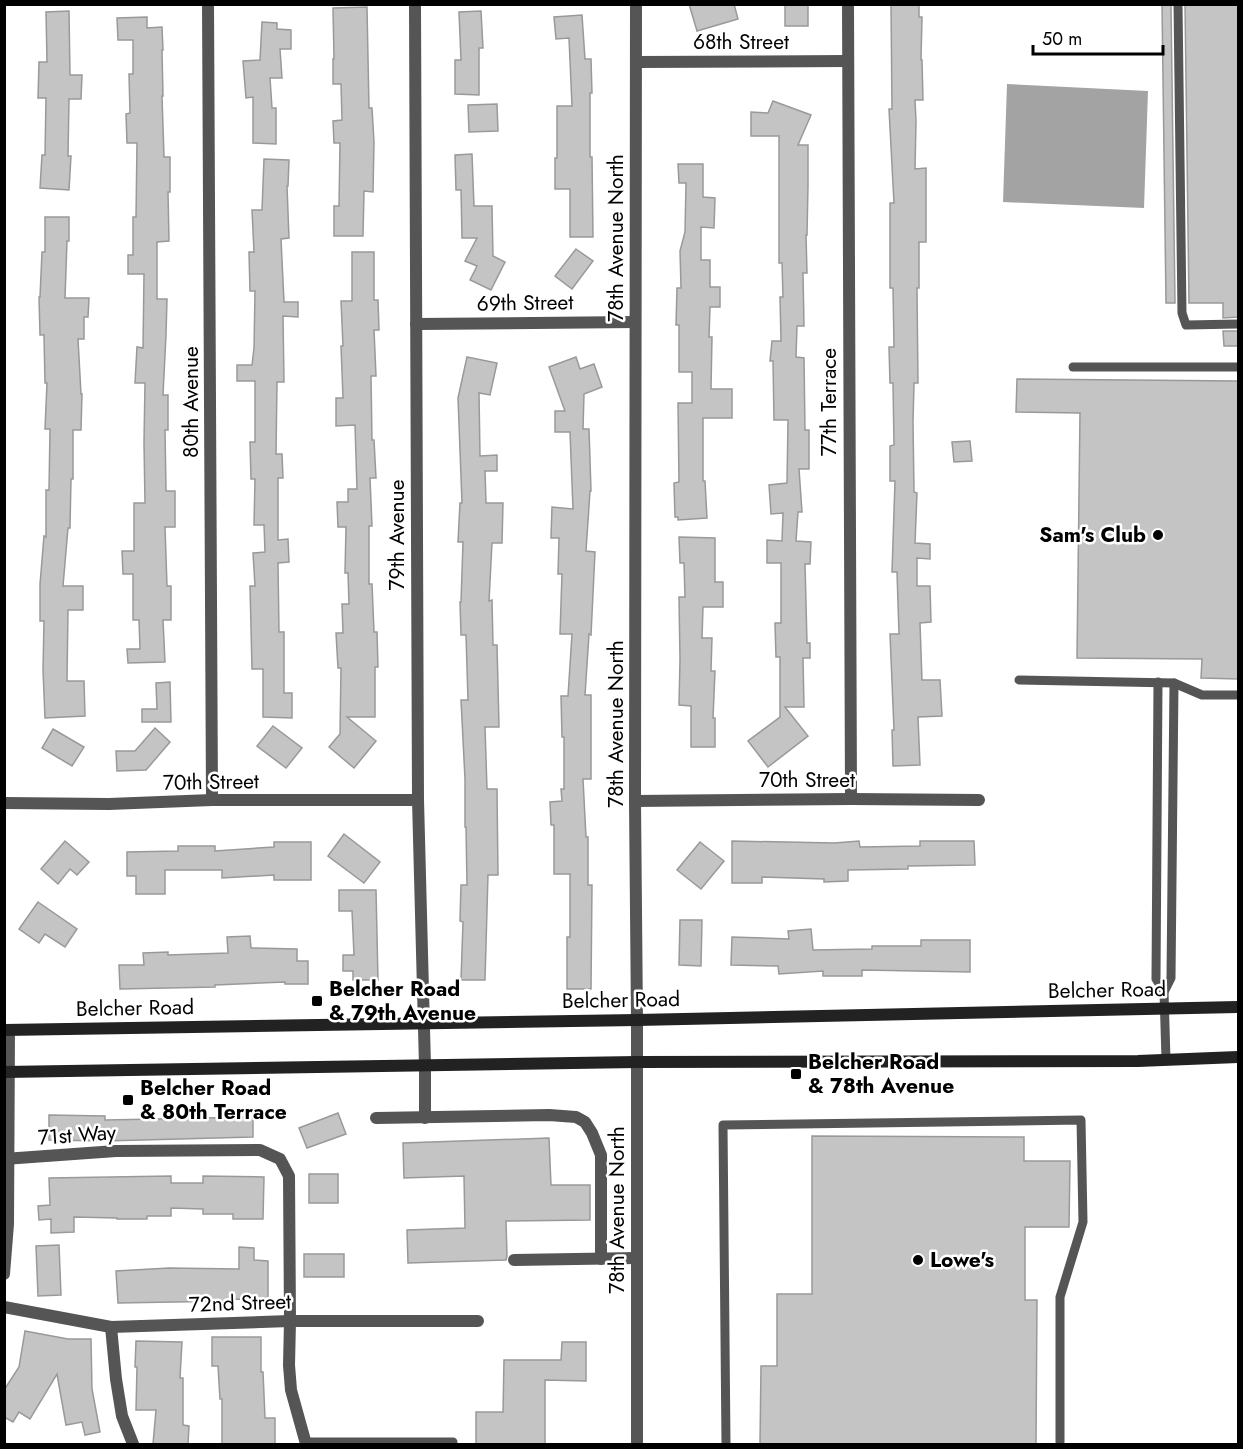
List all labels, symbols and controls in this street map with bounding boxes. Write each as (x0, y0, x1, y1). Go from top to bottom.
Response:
scale bar (1033, 18, 1164, 56)
text: 50 m (1042, 26, 1082, 52)
street label: 68th Street (693, 27, 789, 57)
street label: 78th Avenue North (601, 154, 631, 322)
street label: 69th Street (476, 287, 574, 319)
street label: 80th Avenue (176, 346, 206, 458)
street label: 77th Terrace (814, 348, 844, 456)
street label: 79th Avenue (382, 479, 412, 590)
place label: Sam's Club (1039, 520, 1146, 550)
marker: Sam's Club (1151, 528, 1165, 542)
street label: 78th Avenue North (601, 640, 631, 808)
street label: 70th Street (759, 765, 855, 795)
street label: 70th Street (163, 766, 259, 798)
place label: Belcher Road & 79th Avenue (329, 974, 476, 1028)
street label: Belcher Road (1048, 974, 1166, 1006)
street label: Belcher Road (562, 984, 680, 1016)
street label: Belcher Road (76, 992, 194, 1024)
marker: Belcher Road & 79th Avenue (310, 994, 324, 1008)
place label: Belcher Road & 78th Avenue (808, 1047, 954, 1101)
marker: Belcher Road & 78th Avenue (789, 1067, 803, 1081)
place label: Belcher Road & 80th Terrace (140, 1073, 287, 1127)
marker: Belcher Road & 80th Terrace (121, 1093, 135, 1107)
street label: 71st Way (37, 1117, 118, 1153)
street label: 78th Avenue North (602, 1126, 632, 1294)
place label: Lowe's (930, 1245, 995, 1275)
marker: Lowe's (911, 1253, 925, 1267)
street label: 72nd Street (188, 1286, 292, 1320)

